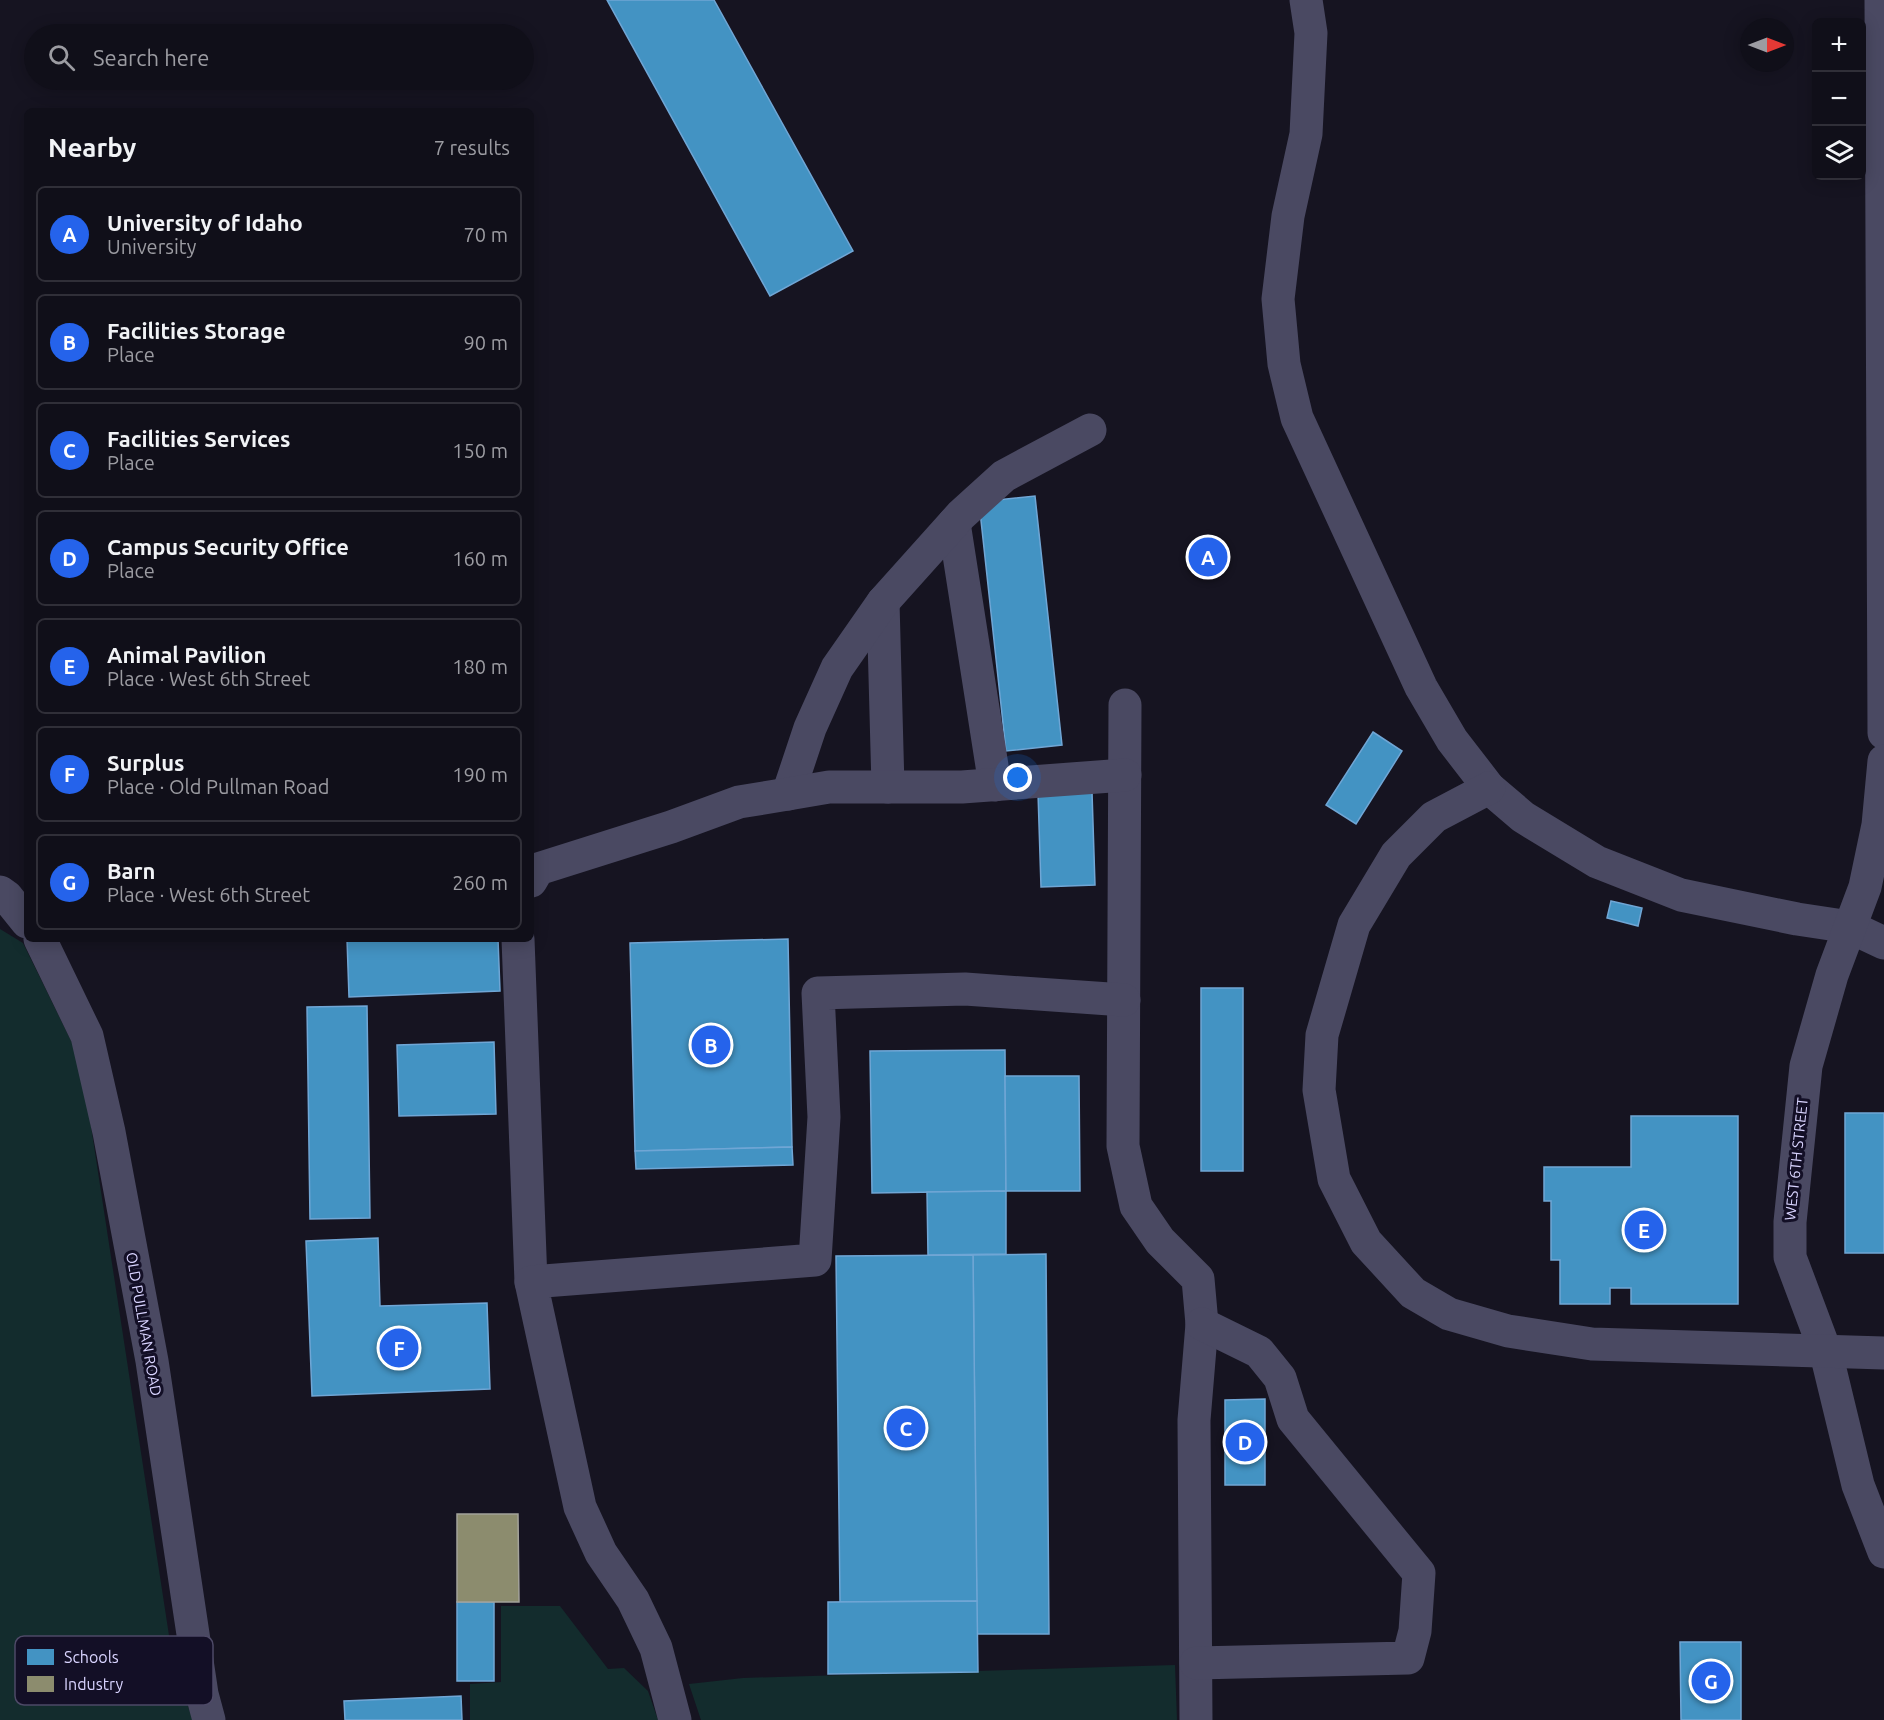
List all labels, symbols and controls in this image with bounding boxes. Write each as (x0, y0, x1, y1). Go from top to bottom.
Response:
north arrow (1740, 18, 1794, 72)
map controls (1812, 18, 1866, 180)
button: + (1812, 18, 1866, 72)
search box (24, 24, 534, 90)
icon: search (45, 41, 78, 74)
text: Search here (93, 45, 209, 70)
button: − (1812, 72, 1866, 126)
button: layers (1812, 126, 1866, 180)
text: Nearby (48, 133, 136, 162)
text: 7 results (434, 136, 510, 159)
text: University of Idaho (107, 210, 303, 235)
text: A (62, 223, 77, 246)
text: 70 m (464, 223, 508, 246)
text: University (107, 235, 196, 258)
text: Facilities Storage (107, 318, 286, 343)
text: B (63, 331, 76, 354)
text: 90 m (464, 331, 508, 354)
text: Place (107, 343, 155, 366)
text: Facilities Services (107, 426, 290, 451)
text: C (63, 439, 76, 462)
text: 150 m (452, 439, 508, 462)
text: Place (107, 451, 155, 474)
text: Campus Security Office (107, 534, 349, 559)
pin: A (1188, 534, 1228, 580)
text: D (62, 547, 77, 570)
text: 160 m (452, 547, 508, 570)
text: Place (107, 559, 155, 582)
text: Animal Pavilion (107, 642, 266, 667)
text: E (64, 655, 75, 678)
text: 180 m (452, 655, 508, 678)
text: Place · West 6th Street (107, 667, 310, 690)
text: Surplus (107, 750, 185, 775)
text: F (64, 763, 75, 786)
text: 190 m (452, 763, 508, 786)
your location (1003, 763, 1032, 792)
text: Place · Old Pullman Road (107, 775, 329, 798)
text: Barn (107, 858, 155, 883)
text: G (63, 871, 76, 894)
text: 260 m (452, 871, 508, 894)
text: Place · West 6th Street (107, 883, 310, 906)
pin: B (692, 1022, 730, 1068)
street label: WEST 6TH STREET (1781, 1096, 1811, 1221)
pin: E (1624, 1208, 1664, 1252)
street label: OLD PULLMAN ROAD (123, 1251, 165, 1397)
pin: F (380, 1326, 418, 1370)
pin: C (886, 1406, 926, 1450)
pin: D (1226, 1420, 1264, 1464)
legend (15, 1636, 213, 1705)
text: Schools (64, 1648, 119, 1666)
pin: G (1692, 1658, 1730, 1704)
text: Industry (64, 1675, 123, 1693)

